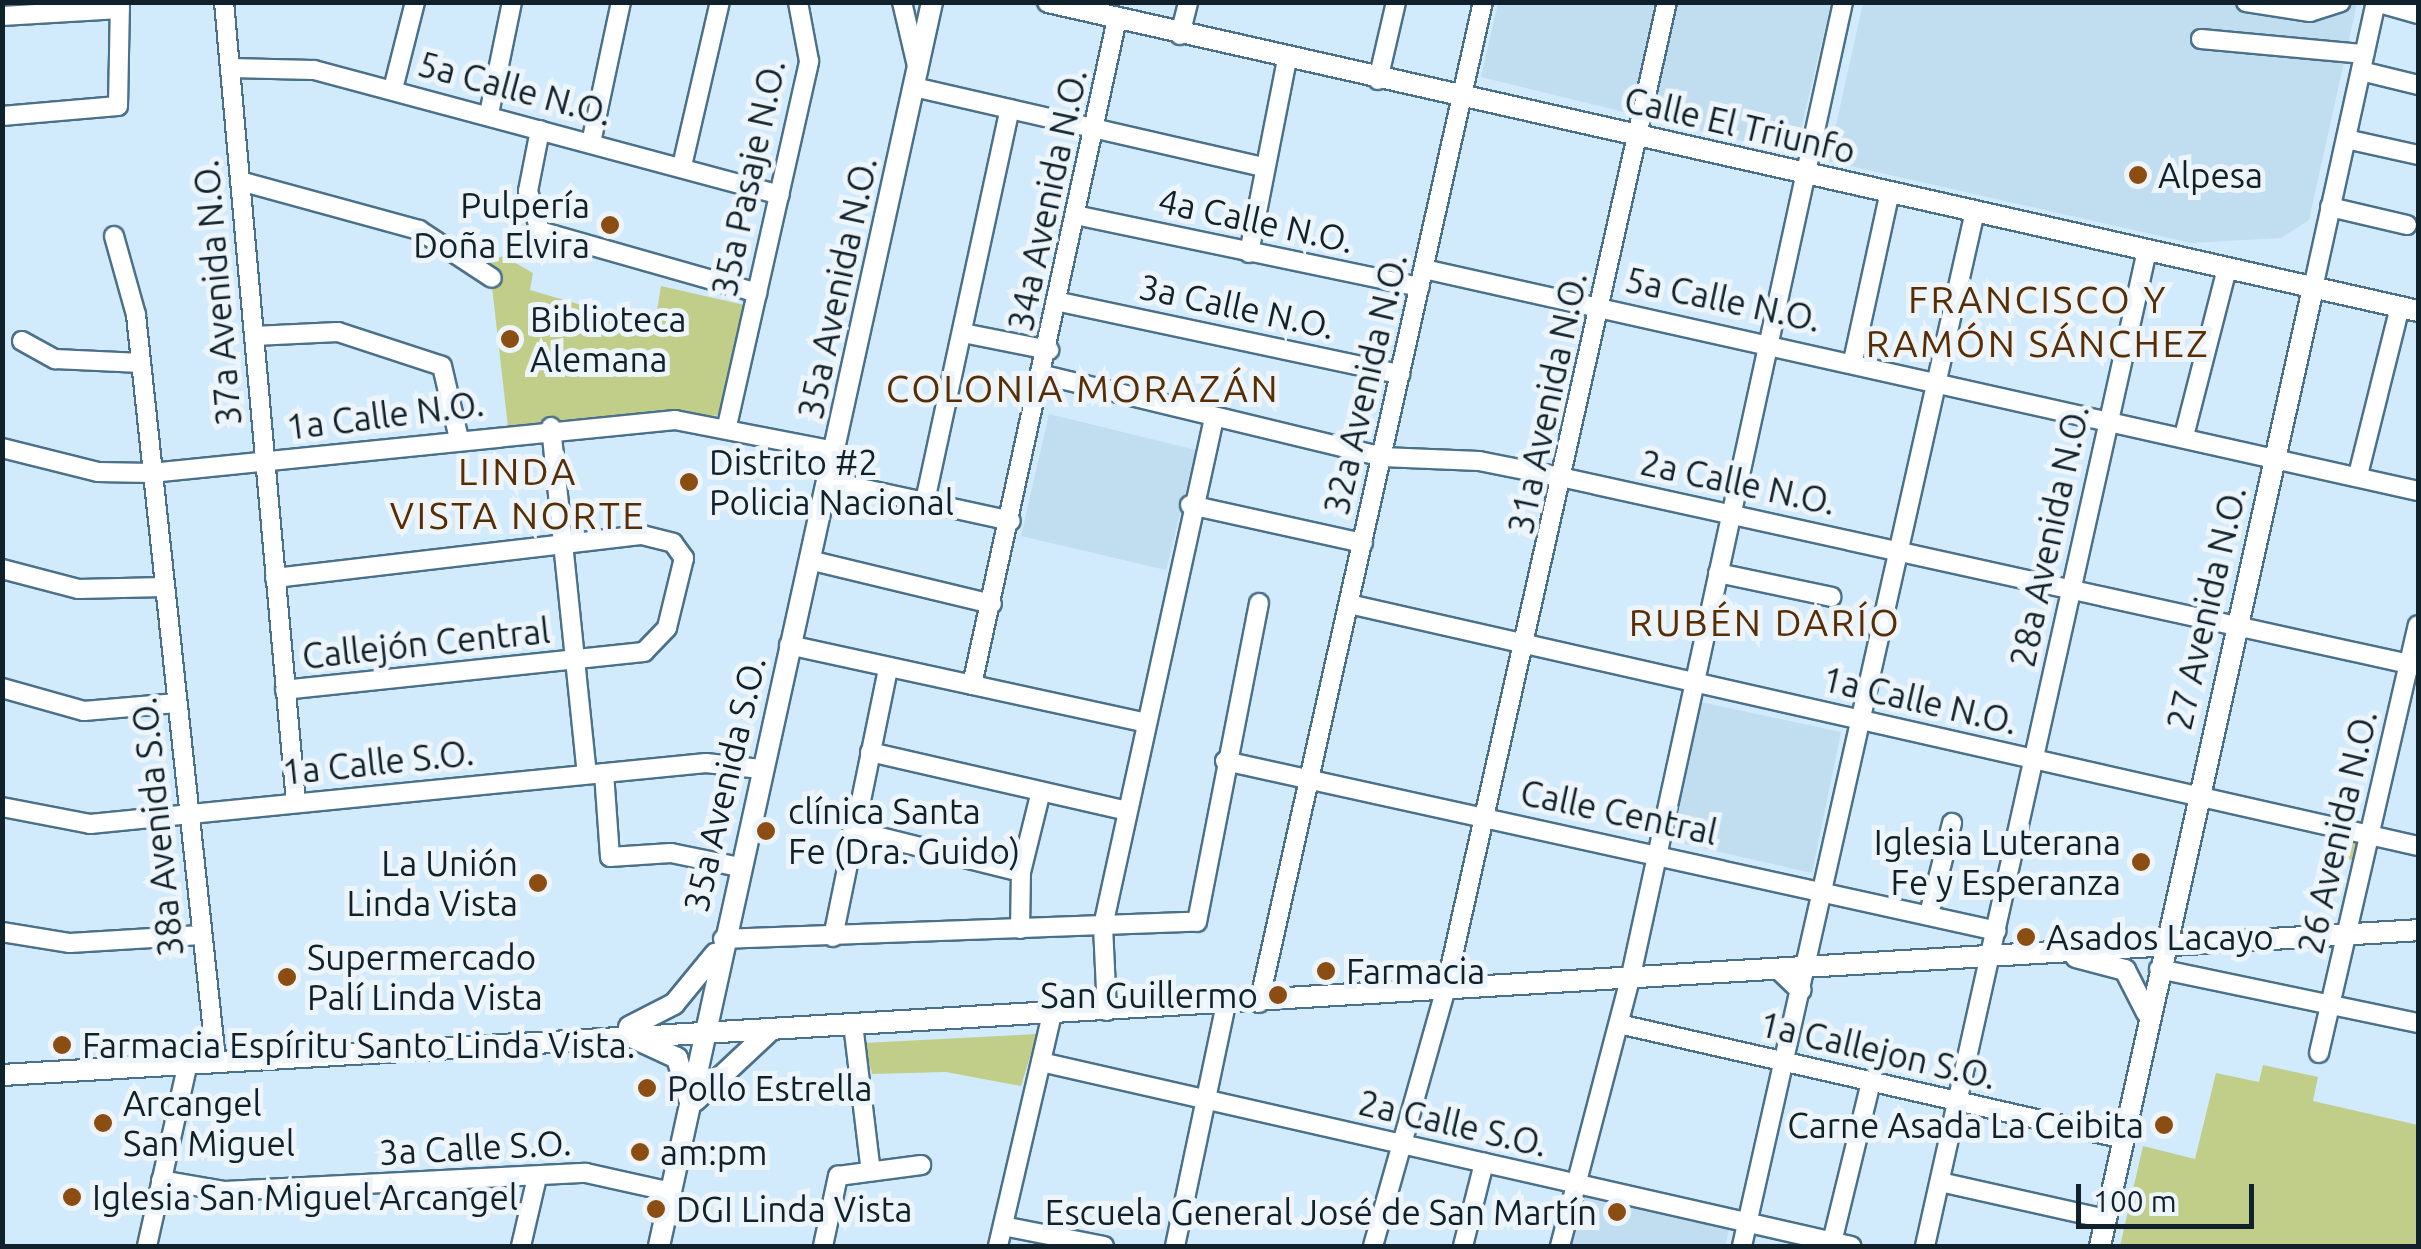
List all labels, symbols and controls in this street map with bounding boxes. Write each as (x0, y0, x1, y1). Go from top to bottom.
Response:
street label: 5a Calle N.O. (414, 42, 616, 134)
street label: 35a Pasaje N.O. (702, 56, 794, 300)
street label: 34a Avenida N.O. (999, 65, 1095, 335)
street label: Calle El Triunfo (1620, 78, 1860, 172)
street label: 35a Avenida N.O. (789, 153, 885, 423)
place label: Alpesa (2158, 154, 2263, 196)
street label: 37a Avenida N.O. (184, 158, 250, 428)
marker: Alpesa (2127, 164, 2149, 186)
street label: 4a Calle N.O. (1155, 179, 1357, 261)
place label: Pulpería Doña Elvira (413, 184, 590, 266)
marker: Pulpería Doña Elvira (599, 214, 621, 236)
street label: 32a Avenida N.O. (1315, 249, 1415, 519)
street label: 5a Calle N.O. (1622, 258, 1824, 340)
street label: 3a Calle N.O. (1136, 265, 1338, 347)
street label: 31a Avenida N.O. (1499, 268, 1595, 538)
district label: FRANCISCO Y RAMÓN SÁNCHEZ (1866, 277, 2210, 366)
place label: Biblioteca Alemana (530, 298, 687, 380)
marker: Biblioteca Alemana (499, 328, 521, 350)
district label: COLONIA MORAZÁN (886, 366, 1280, 412)
street label: 1a Calle N.O. (284, 382, 486, 448)
street label: 28a Avenida N.O. (2001, 401, 2097, 671)
place label: Distrito #2 Policia Nacional (709, 441, 954, 523)
street label: 2a Calle N.O. (1637, 441, 1839, 523)
district label: LINDA VISTA NORTE (390, 449, 646, 538)
marker: Distrito #2 Policia Nacional (678, 471, 700, 493)
street label: 27 Avenida N.O. (2158, 482, 2254, 734)
district label: RUBÉN DARÍO (1629, 600, 1901, 646)
street label: Callejón Central (300, 609, 552, 677)
street label: 35a Avenida S.O. (674, 652, 774, 916)
street label: 1a Calle N.O. (1819, 657, 2021, 743)
street label: 38a Avenida S.O. (122, 695, 192, 959)
street label: 26 Avenida N.O. (2289, 706, 2385, 958)
street label: 1a Calle S.O. (280, 731, 476, 793)
street label: Calle Central (1517, 771, 1721, 853)
place label: clínica Santa Fe (Dra. Guido) (788, 790, 1020, 872)
marker: clínica Santa Fe (Dra. Guido) (753, 818, 779, 844)
place label: Iglesia Luterana Fe y Esperanza (1874, 821, 2121, 903)
place label: La Unión Linda Vista (347, 842, 518, 924)
marker: Iglesia Luterana Fe y Esperanza (2130, 851, 2152, 873)
marker: La Unión Linda Vista (527, 872, 549, 894)
place label: Asados Lacayo (2046, 916, 2274, 958)
marker: Asados Lacayo (2015, 926, 2037, 948)
place label: Supermercado Palí Linda Vista (307, 936, 543, 1018)
place label: Farmacia (1346, 950, 1485, 992)
marker: Farmacia (1315, 960, 1337, 982)
marker: Supermercado Palí Linda Vista (276, 966, 298, 988)
place label: San Guillermo (1040, 974, 1258, 1016)
marker: San Guillermo (1267, 984, 1289, 1006)
street label: 1a Callejon S.O. (1756, 1002, 2000, 1098)
place label: Farmacia Espíritu Santo Linda Vista. (82, 1024, 635, 1066)
marker: Farmacia Espíritu Santo Linda Vista. (51, 1034, 73, 1056)
place label: Pollo Estrella (667, 1067, 872, 1109)
marker: Pollo Estrella (636, 1077, 658, 1099)
street label: 2a Calle S.O. (1355, 1081, 1551, 1165)
place label: Arcangel San Miguel (123, 1082, 295, 1164)
place label: Carne Asada La Ceibita (1787, 1104, 2144, 1146)
marker: Arcangel San Miguel (92, 1112, 114, 1134)
marker: Carne Asada La Ceibita (2153, 1114, 2175, 1136)
street label: 3a Calle S.O. (378, 1121, 572, 1173)
place label: am:pm (660, 1131, 767, 1173)
marker: am:pm (629, 1141, 651, 1163)
scale bar (2081, 1164, 2258, 1226)
place label: Iglesia San Miguel Arcangel (92, 1176, 518, 1218)
text: 100 m (2093, 1184, 2177, 1218)
marker: Iglesia San Miguel Arcangel (61, 1186, 83, 1208)
place label: DGI Linda Vista (676, 1188, 912, 1230)
place label: Escuela General José de San Martín (1045, 1191, 1597, 1233)
marker: DGI Linda Vista (645, 1198, 667, 1220)
marker: Escuela General José de San Martín (1606, 1201, 1628, 1223)

